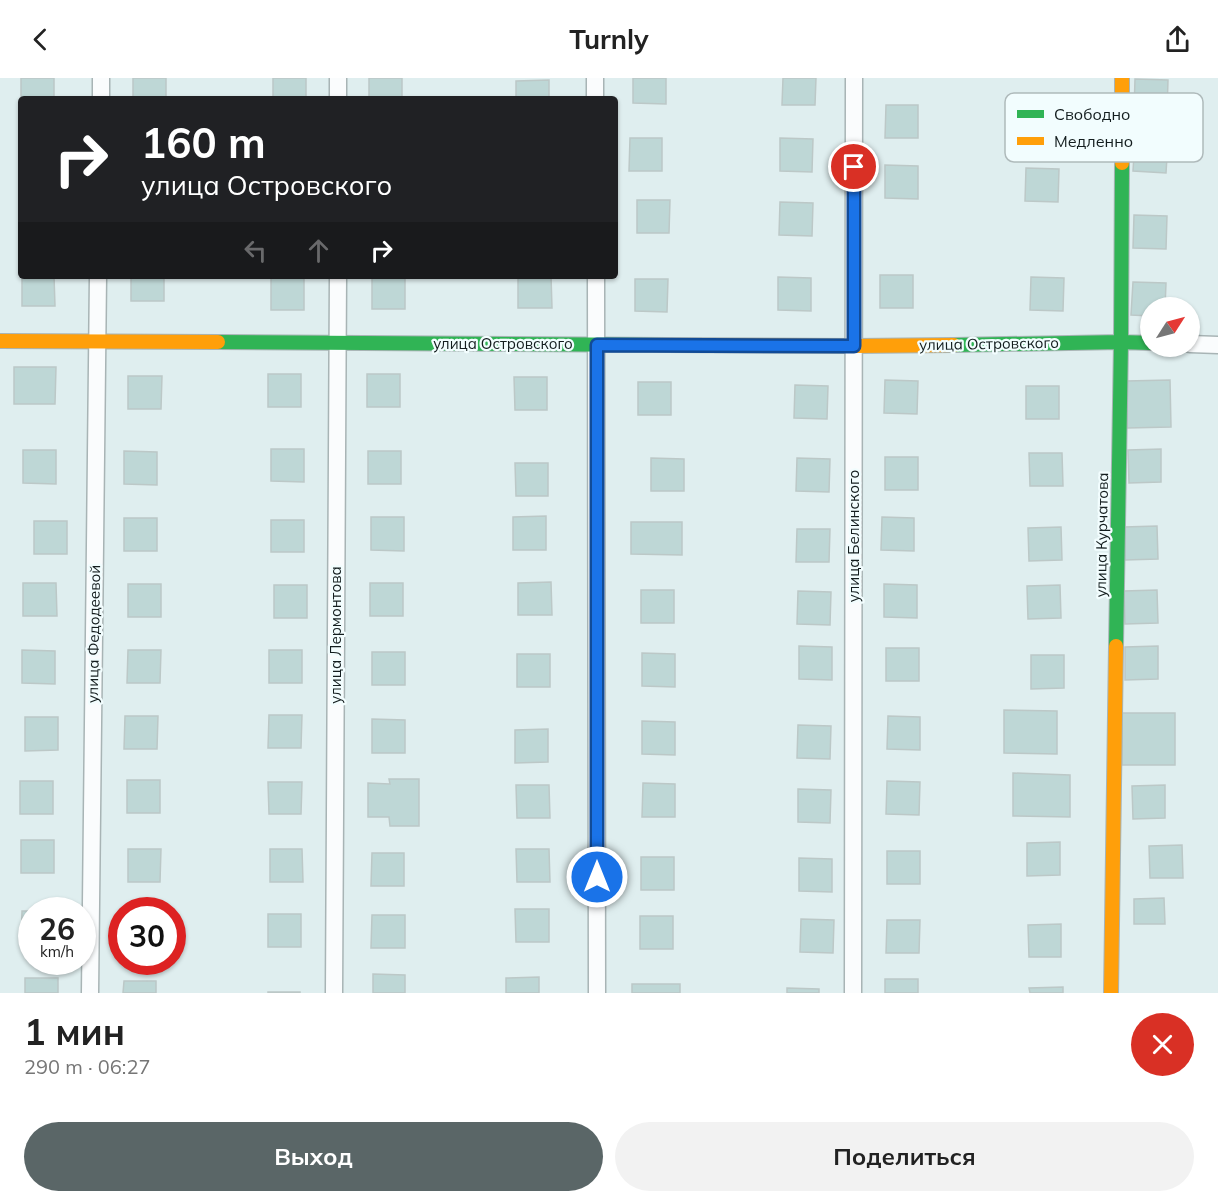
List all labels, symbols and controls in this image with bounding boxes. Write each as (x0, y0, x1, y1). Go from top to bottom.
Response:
text: Turnly (569, 22, 649, 56)
icon: back (24, 23, 57, 56)
icon: share (1161, 23, 1194, 56)
legend (1005, 93, 1203, 162)
text: Свободно (1054, 104, 1130, 124)
text: 160 m (141, 116, 266, 169)
icon: right (42, 120, 120, 198)
text: Медленно (1054, 131, 1133, 151)
pin (828, 141, 879, 192)
icon: arrive (837, 150, 870, 183)
text: улица Островского (141, 168, 392, 202)
icon: left (239, 234, 272, 267)
icon: ahead (302, 234, 335, 267)
icon: right (365, 234, 398, 267)
north arrow (1140, 297, 1200, 357)
map controls (1140, 297, 1200, 357)
street label: улица Островского (919, 333, 1059, 354)
street label: улица Островского (433, 334, 573, 353)
street label: улица Белинского (844, 470, 863, 602)
street label: улица Курчатова (1091, 472, 1112, 598)
street label: улица Федодеевой (83, 565, 104, 703)
street label: улица Лермонтова (326, 566, 345, 704)
position arrow (565, 845, 629, 909)
speed limit sign: 30 (108, 897, 186, 975)
text: 26 (39, 910, 75, 948)
text: km/h (40, 942, 74, 961)
text: 1 мин (24, 1009, 125, 1054)
button: close (1131, 1013, 1194, 1076)
text: 290 m · 06:27 (24, 1054, 150, 1079)
button: Выход (24, 1122, 603, 1191)
button: Поделиться (615, 1122, 1194, 1191)

